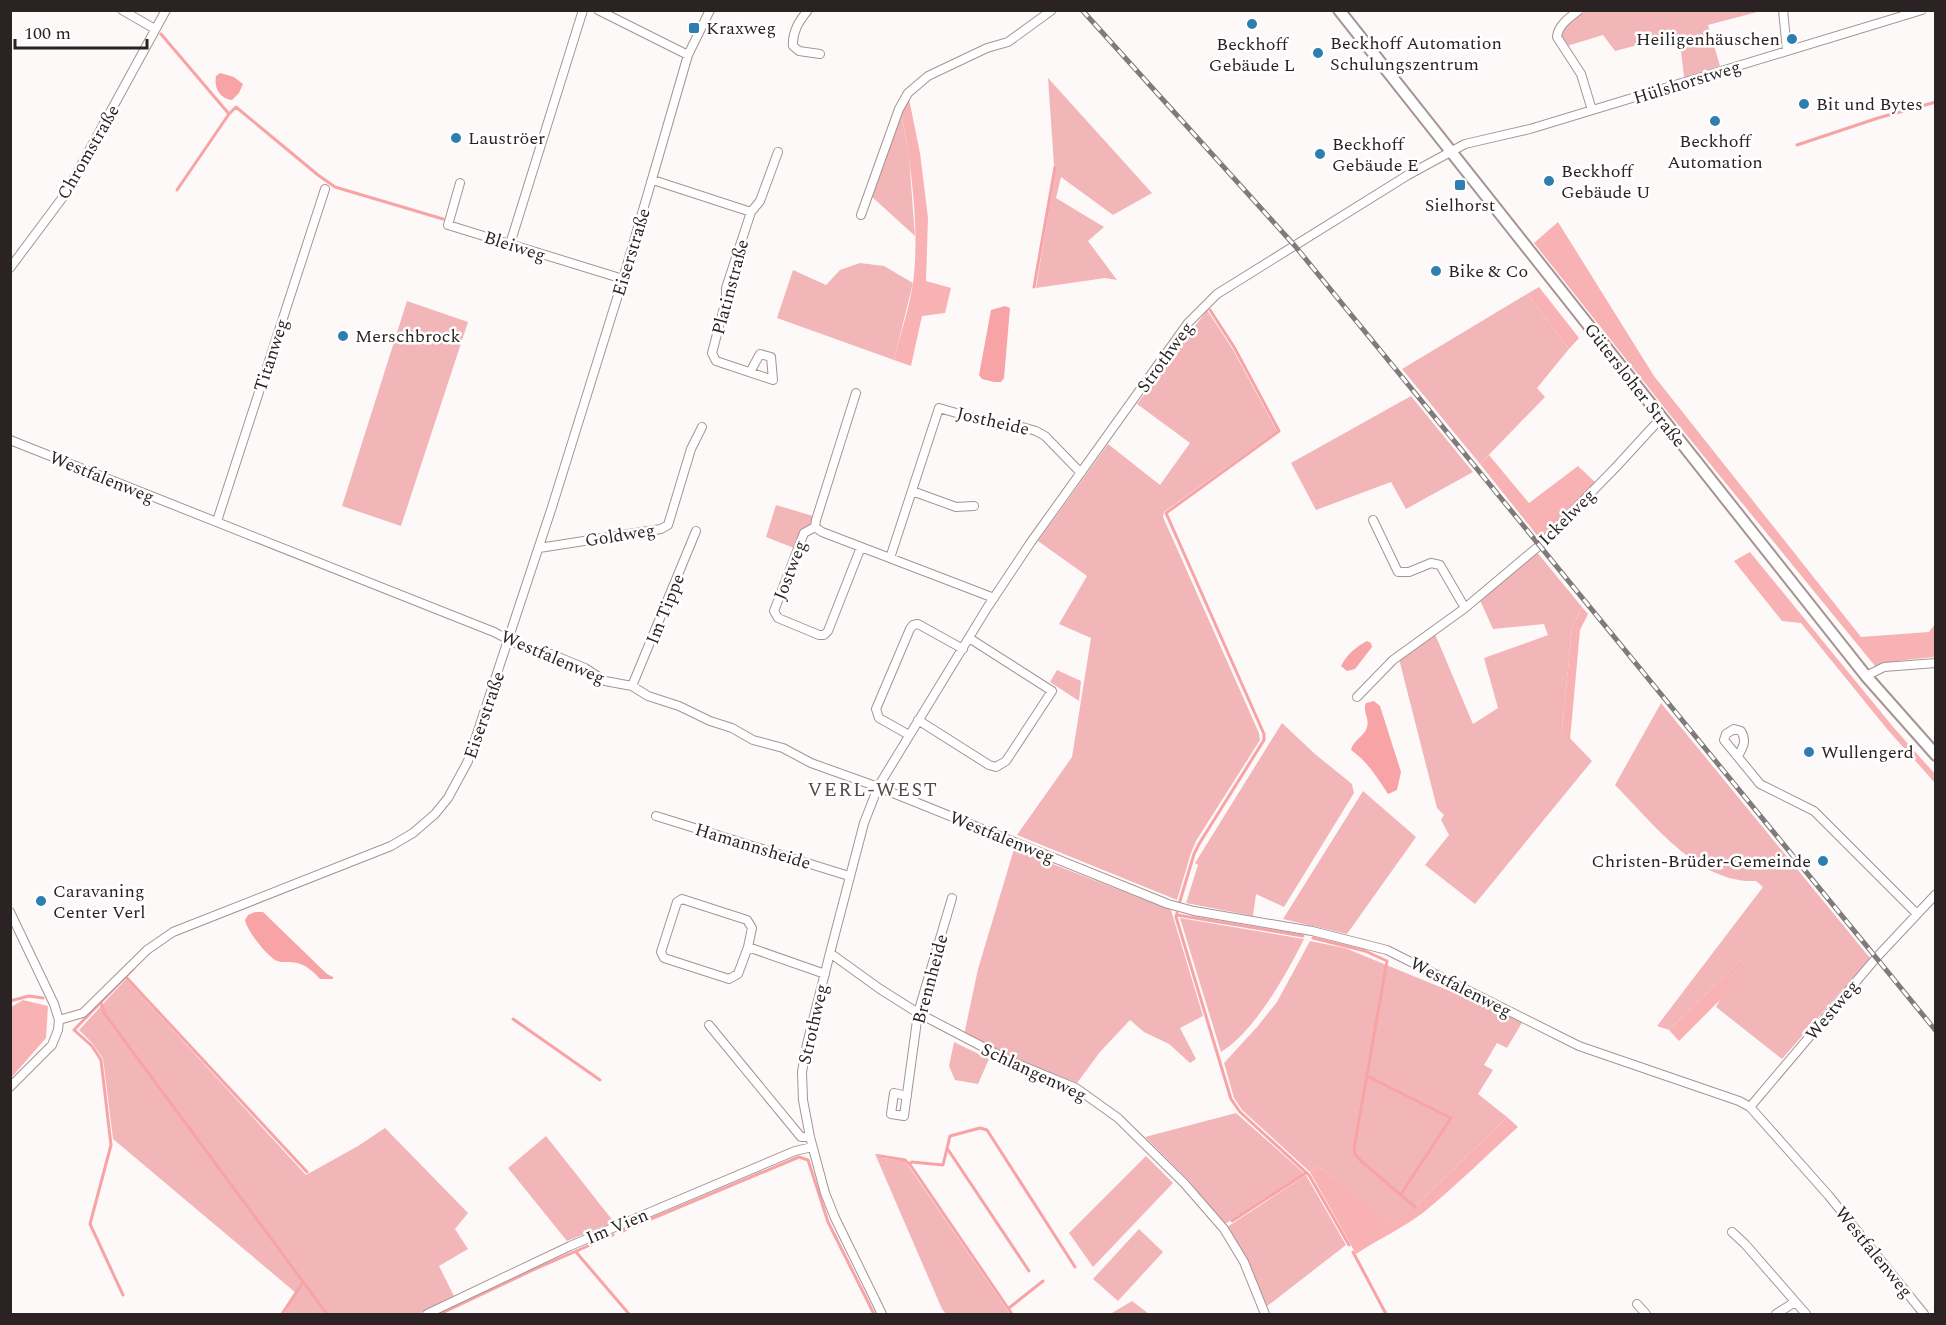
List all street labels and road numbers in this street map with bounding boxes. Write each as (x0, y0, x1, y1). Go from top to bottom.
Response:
street label: Hülshorstweg (1630, 53, 1744, 112)
street label: Chromstraße (50, 100, 127, 205)
street label: Eiserstraße (605, 205, 658, 300)
street label: Bleiweg (481, 224, 549, 269)
street label: Platinstraße (705, 236, 756, 338)
street label: Titanweg (247, 315, 296, 395)
street label: Strothweg (1130, 316, 1200, 398)
street label: Gütersloher Straße (1577, 317, 1692, 453)
street label: Jostheide (954, 400, 1032, 443)
street label: Westfalenweg (45, 444, 158, 511)
street label: Ickelweg (1533, 483, 1602, 552)
street label: Goldweg (583, 517, 657, 554)
street label: Jostweg (767, 536, 814, 604)
street label: Im Tippe (639, 570, 692, 649)
street label: Westfalenweg (496, 623, 609, 692)
street label: Eiserstraße (457, 668, 512, 763)
street label: Westfalenweg (945, 804, 1058, 871)
street label: Hamannsheide (692, 816, 814, 877)
street label: Brennheide (906, 931, 955, 1027)
street label: Westfalenweg (1405, 950, 1516, 1025)
street label: Westweg (1799, 974, 1866, 1047)
street label: Strothweg (791, 981, 836, 1067)
street label: Schlangenweg (976, 1036, 1091, 1109)
street label: Im Vien (582, 1201, 652, 1252)
street label: Westfalenweg (1828, 1201, 1919, 1304)

